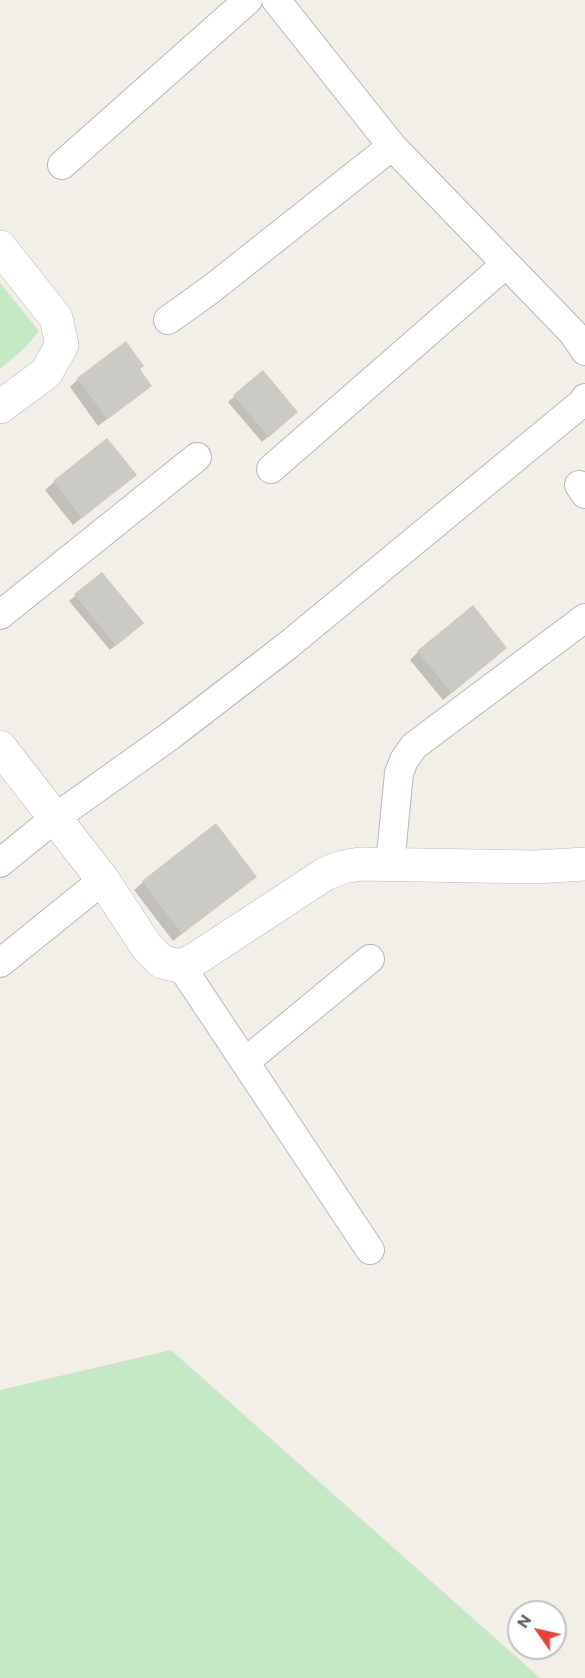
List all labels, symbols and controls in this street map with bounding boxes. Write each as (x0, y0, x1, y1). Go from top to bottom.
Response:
north arrow (507, 1600, 567, 1660)
text: N (512, 1610, 535, 1631)

